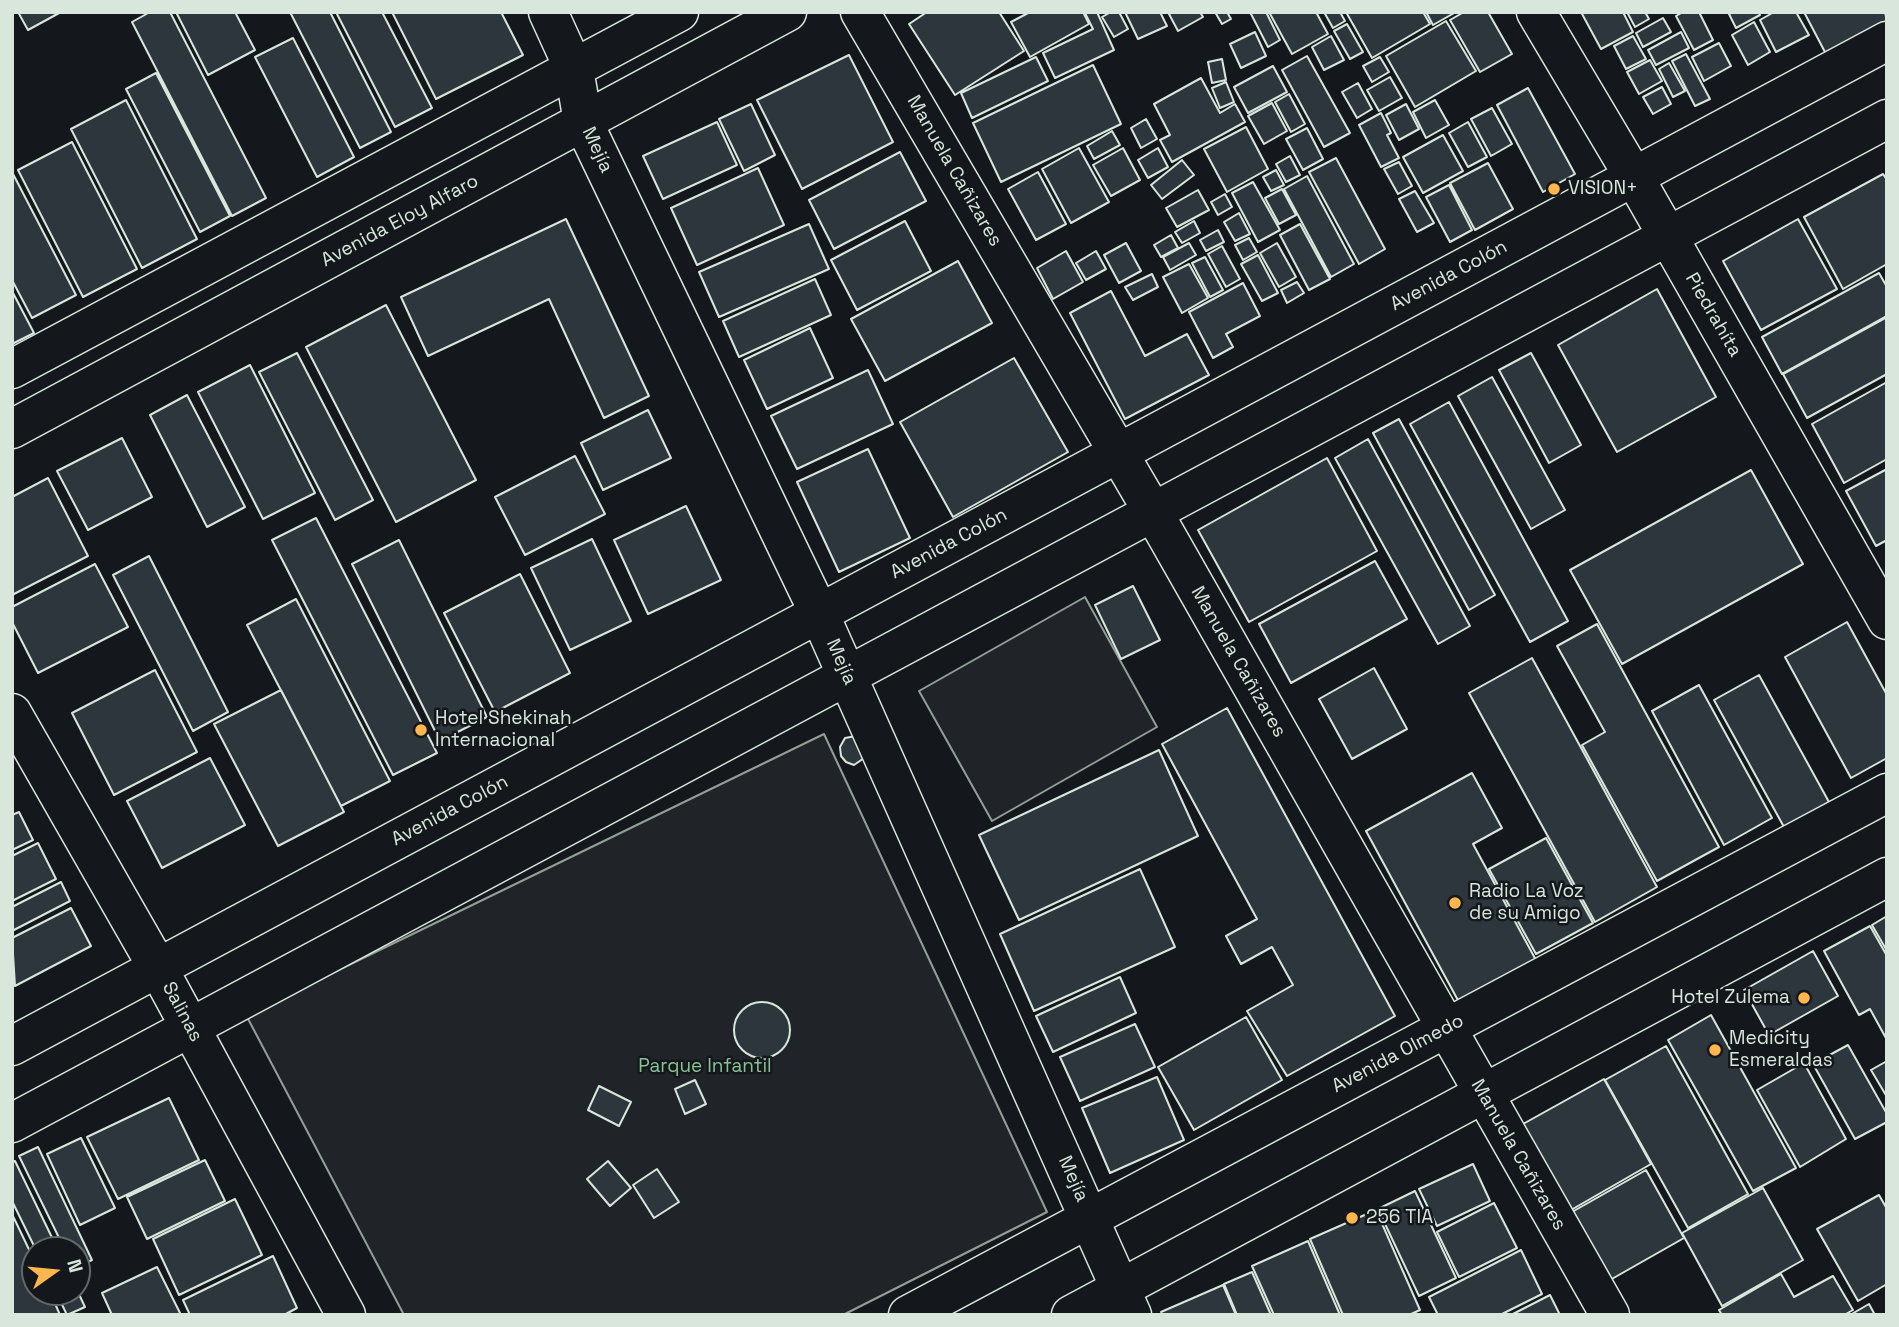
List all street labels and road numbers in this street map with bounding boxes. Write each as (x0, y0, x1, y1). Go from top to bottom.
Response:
street label: Manuela Cañizares (902, 91, 1006, 251)
street label: Mejía (577, 123, 617, 177)
street label: Avenida Eloy Alfaro (317, 170, 483, 272)
street label: Avenida Colón (1387, 236, 1511, 316)
street label: Piedrahíta (1680, 269, 1746, 361)
street label: Avenida Colón (887, 504, 1011, 584)
street label: Manuela Cañizares (1186, 582, 1290, 742)
street label: Mejía (821, 635, 861, 689)
street label: Avenida Colón (388, 771, 512, 851)
street label: Salinas (157, 978, 207, 1046)
street label: Avenida Olmedo (1328, 1010, 1468, 1098)
street label: Manuela Cañizares (1466, 1075, 1570, 1235)
street label: Mejía (1053, 1152, 1093, 1206)

